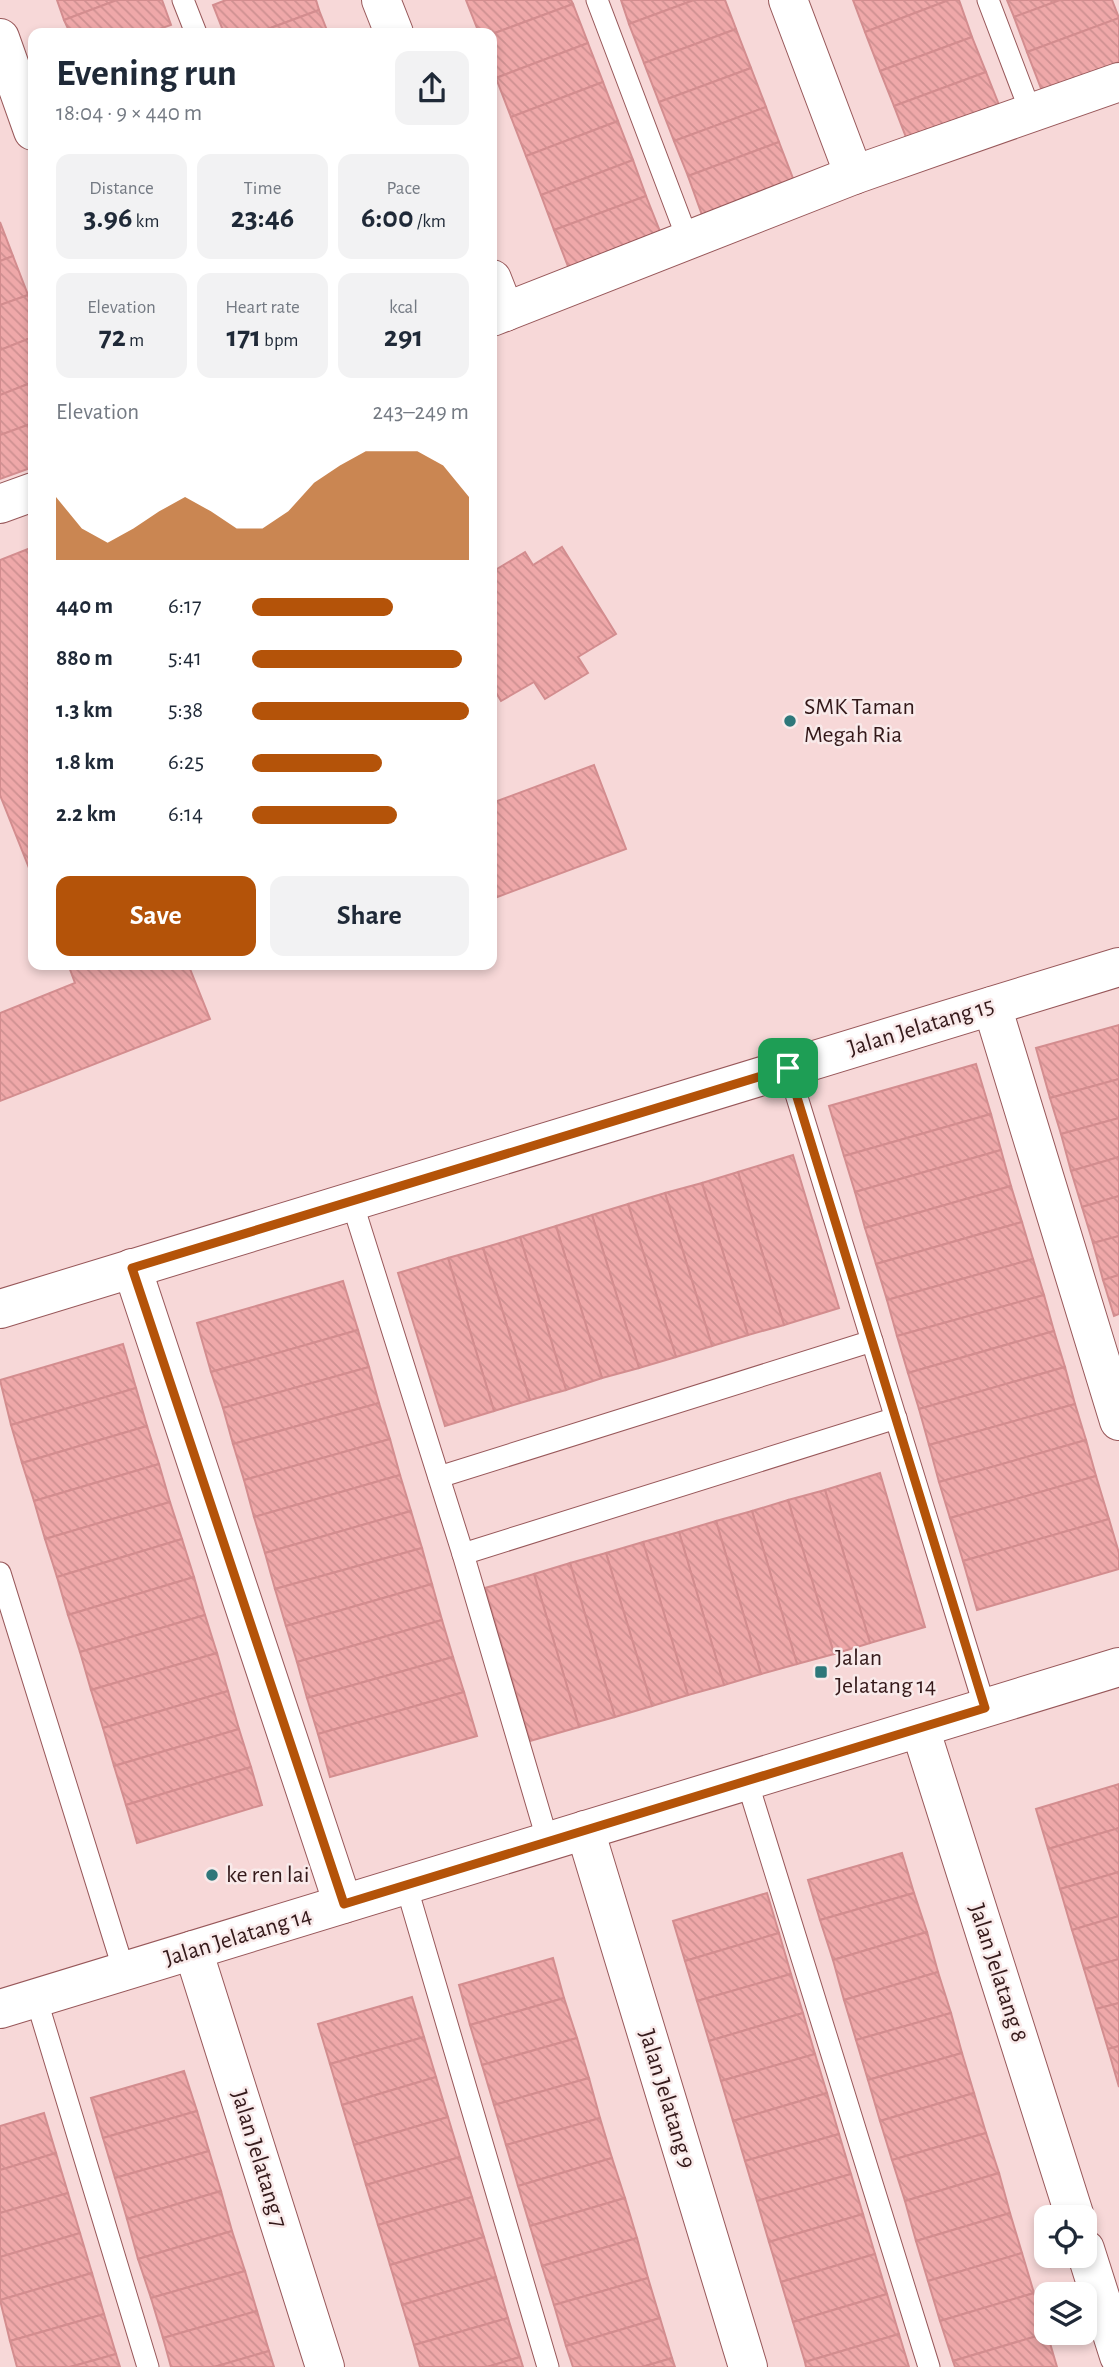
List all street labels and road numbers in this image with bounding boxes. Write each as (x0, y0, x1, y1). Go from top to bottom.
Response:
street label: Jalan Jelatang 15 (845, 993, 997, 1061)
street label: Jalan Jelatang 8 (964, 1901, 1032, 2045)
street label: Jalan Jelatang 14 (162, 1903, 314, 1971)
street label: Jalan Jelatang 9 (634, 2027, 700, 2171)
street label: Jalan Jelatang 7 (227, 2087, 291, 2231)

